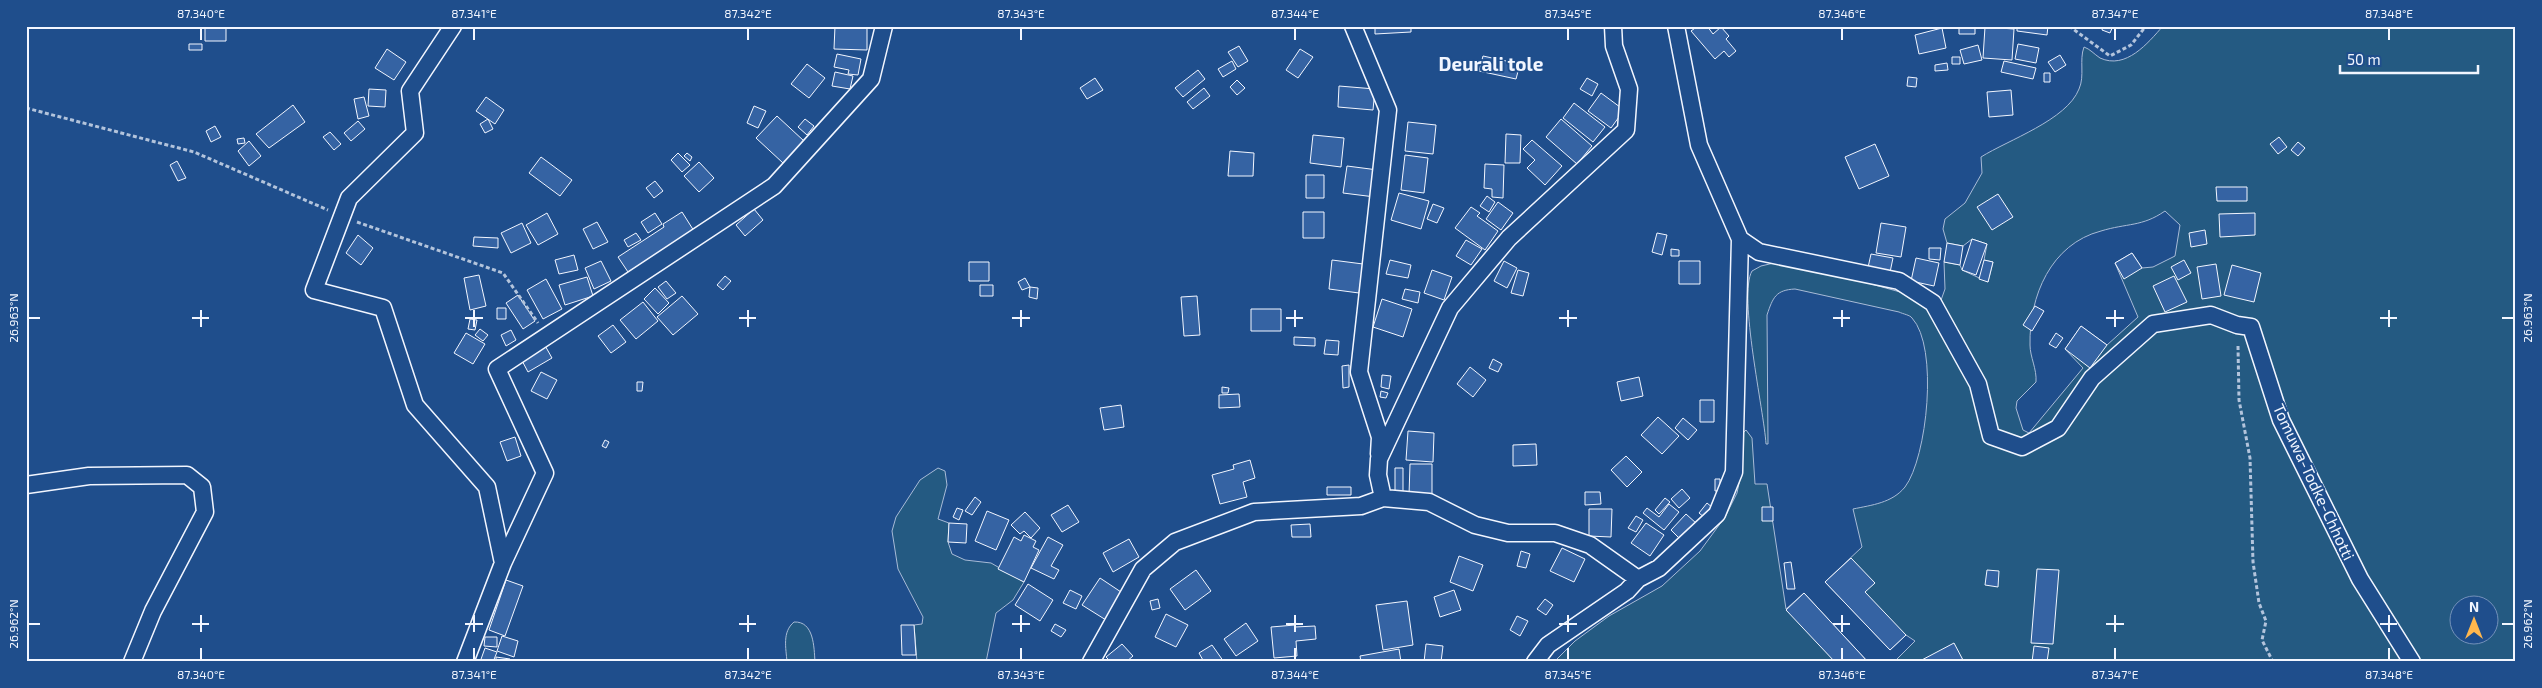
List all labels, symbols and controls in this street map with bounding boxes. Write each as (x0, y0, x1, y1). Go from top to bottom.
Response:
text: 87.340°E (177, 6, 225, 20)
text: 87.341°E (451, 6, 497, 20)
text: 87.342°E (724, 6, 772, 20)
text: 87.343°E (997, 6, 1045, 20)
text: 87.344°E (1271, 6, 1319, 20)
text: 87.345°E (1544, 6, 1592, 20)
text: 87.346°E (1818, 6, 1866, 20)
text: 87.347°E (2092, 6, 2139, 20)
text: 87.348°E (2365, 6, 2413, 20)
scale bar (2340, 42, 2477, 74)
text: 50 m (2347, 50, 2381, 68)
district label: Deurali tole (1438, 52, 1544, 75)
text: 26.963°N (6, 293, 20, 343)
text: 26.963°N (2520, 293, 2534, 343)
street label: Tomuwa-Todke-Chhotti (2270, 401, 2359, 563)
north arrow (2450, 596, 2500, 646)
text: N (2469, 598, 2479, 615)
text: 26.962°N (6, 599, 20, 649)
text: 26.962°N (2520, 599, 2534, 649)
text: 87.340°E (177, 667, 225, 681)
text: 87.341°E (451, 667, 497, 681)
text: 87.342°E (724, 667, 772, 681)
text: 87.343°E (997, 667, 1045, 681)
text: 87.344°E (1271, 667, 1319, 681)
text: 87.345°E (1544, 667, 1592, 681)
text: 87.346°E (1818, 667, 1866, 681)
text: 87.347°E (2092, 667, 2139, 681)
text: 87.348°E (2365, 667, 2413, 681)

